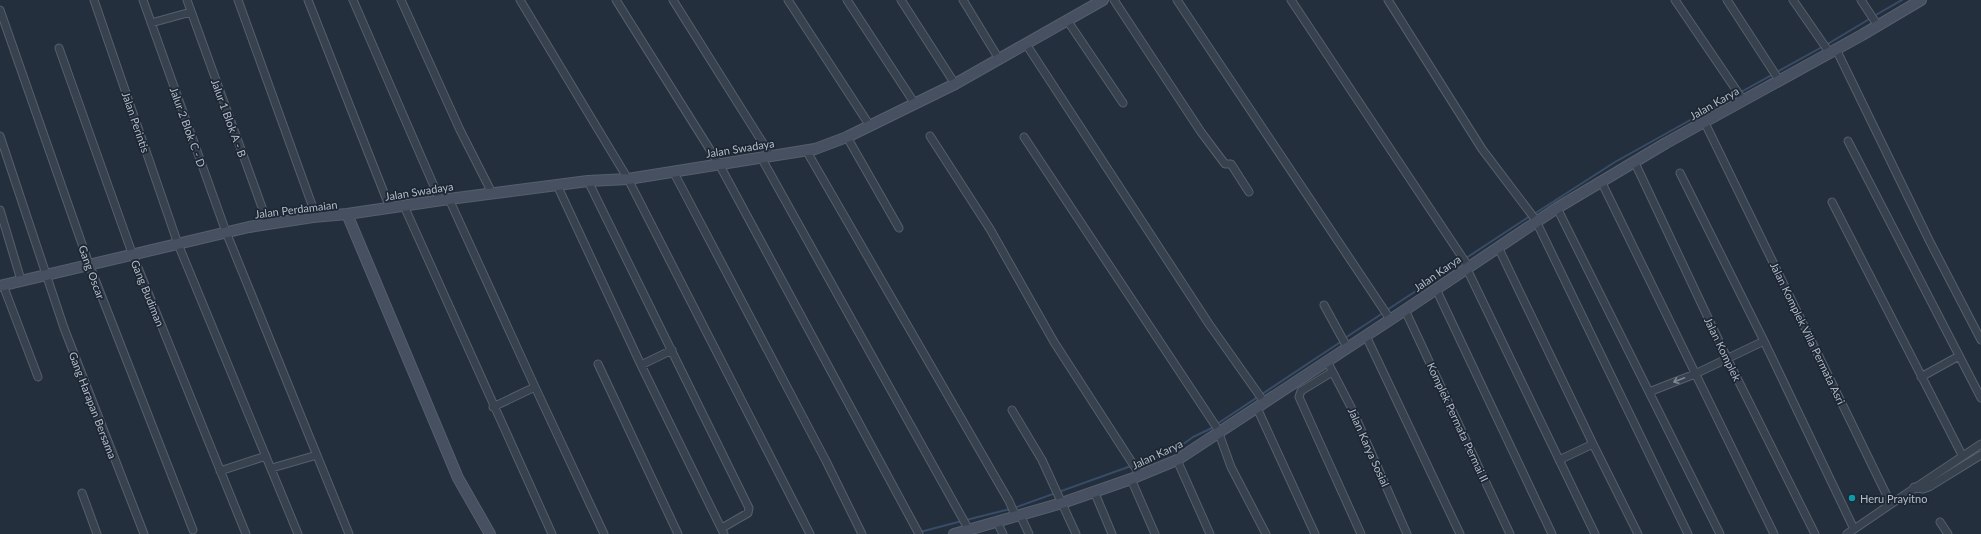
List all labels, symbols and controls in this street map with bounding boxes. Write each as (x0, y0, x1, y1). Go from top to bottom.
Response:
street label: Jalur 1 Blok A - B (209, 77, 249, 159)
street label: Jalan Karya (1687, 84, 1741, 122)
street label: Jalur 2 Blok C - D (168, 85, 208, 169)
street label: Jalan Perintis (120, 90, 153, 154)
street label: Jalan Swadaya (705, 136, 775, 160)
street label: Jalan Swadaya (384, 179, 454, 203)
street label: Jalan Perdamaian (254, 197, 338, 221)
street label: Gang Oscar (76, 243, 108, 301)
street label: Jalan Karya (1411, 252, 1463, 294)
street label: Gang Budiman (129, 258, 167, 328)
street label: Jalan Komplek Villa Permata Asri (1768, 260, 1848, 406)
street label: Jalan Komplek (1702, 315, 1744, 383)
street label: Gang Harapan Bersama (67, 350, 119, 460)
street label: Komplek Permata Permai II (1425, 360, 1491, 484)
one-way arrow (1673, 377, 1685, 385)
street label: Jalan Karya Sosial (1346, 405, 1392, 489)
street label: Jalan Karya (1129, 437, 1185, 471)
place label: Heru Prayitno (1860, 492, 1927, 505)
marker: Heru Prayitno (1847, 493, 1857, 503)

